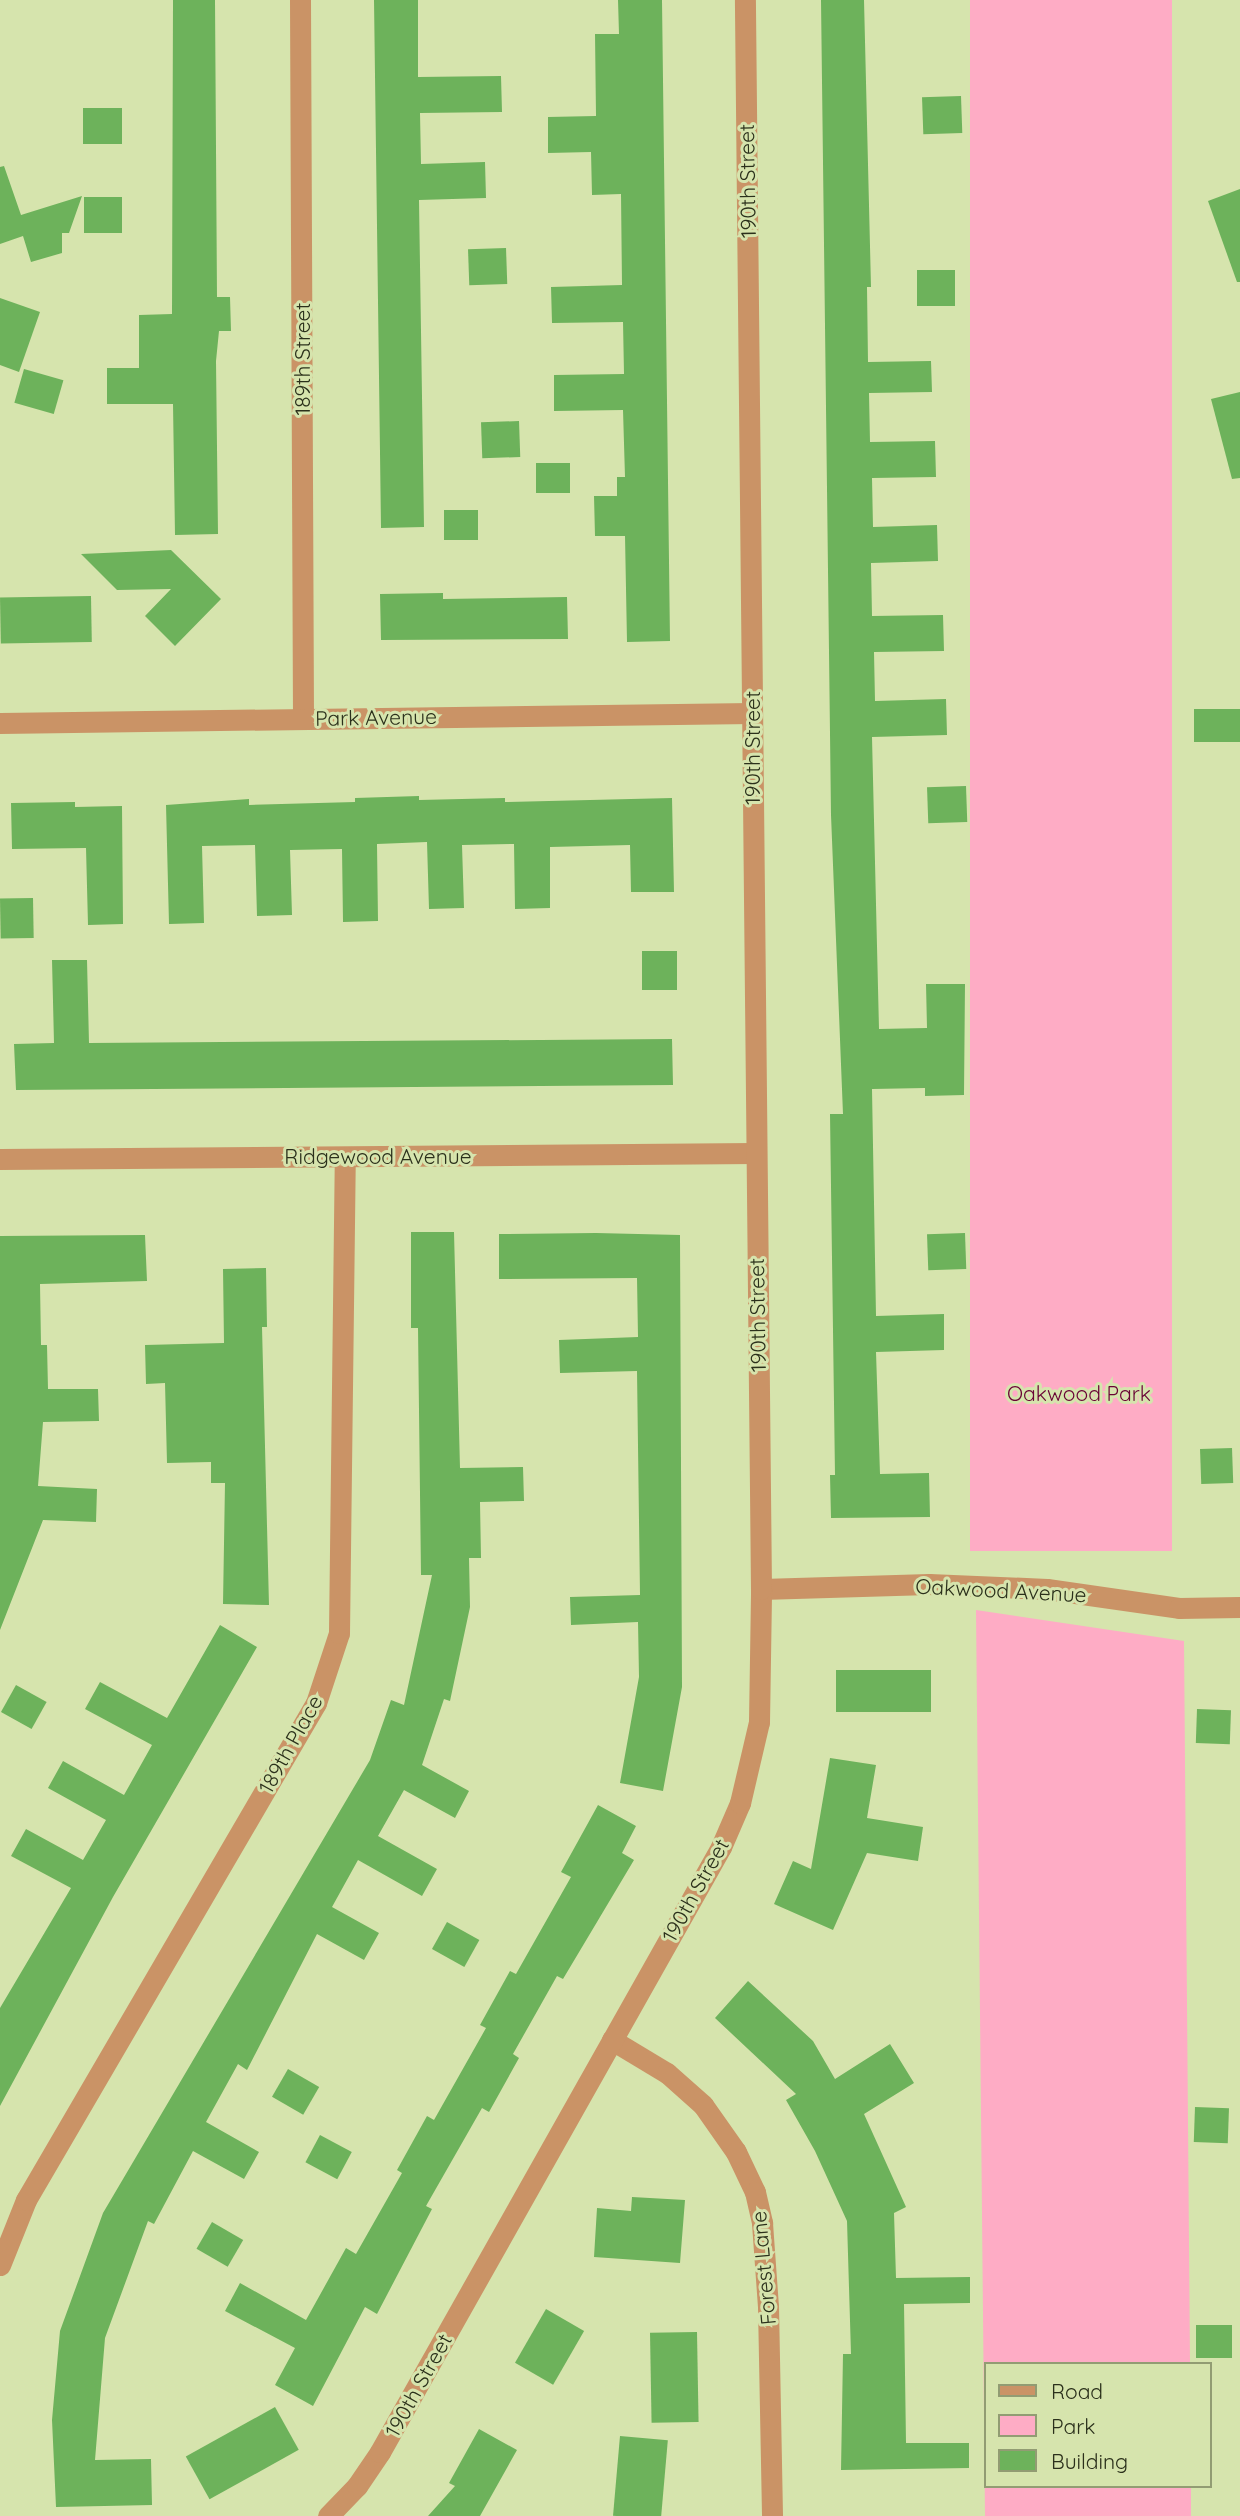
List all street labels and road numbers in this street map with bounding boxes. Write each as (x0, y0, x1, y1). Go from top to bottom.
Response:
street label: 190th Street (733, 124, 761, 238)
street label: 189th Street (289, 302, 315, 416)
street label: 190th Street (739, 691, 765, 805)
street label: Park Avenue (315, 703, 437, 731)
street label: Ridgewood Avenue (284, 1143, 472, 1169)
street label: 190th Street (743, 1258, 771, 1372)
street label: Oakwood Avenue (915, 1573, 1087, 1607)
street label: 189th Place (253, 1690, 327, 1798)
street label: 190th Street (656, 1834, 734, 1946)
street label: Forest Lane (745, 2210, 781, 2326)
street label: 190th Street (379, 2329, 457, 2441)

